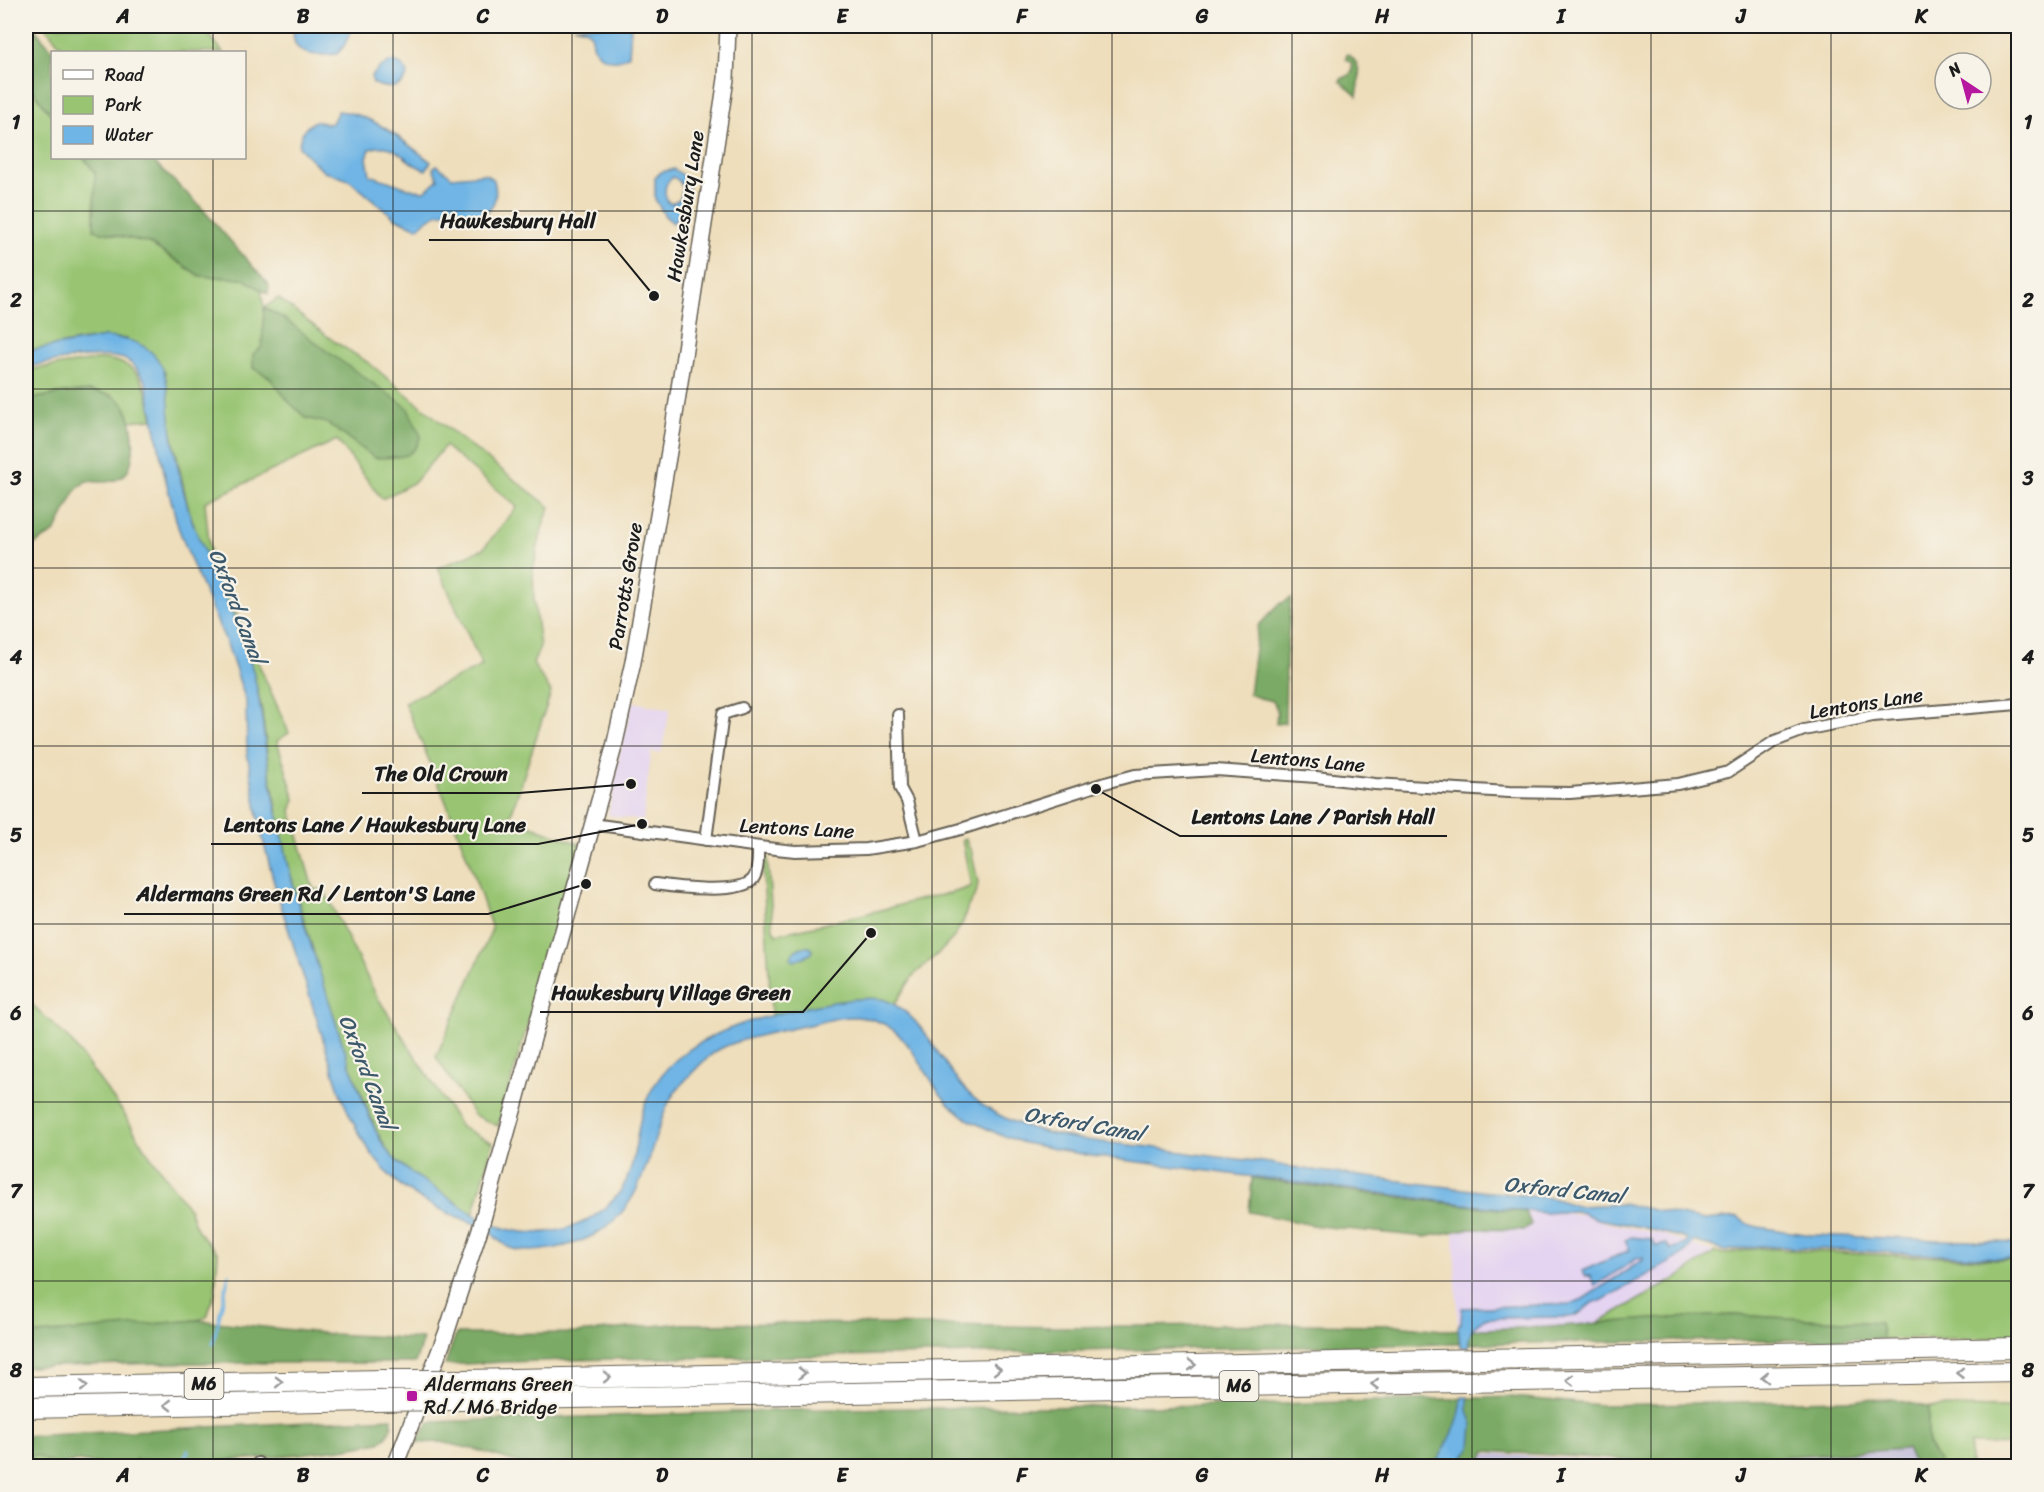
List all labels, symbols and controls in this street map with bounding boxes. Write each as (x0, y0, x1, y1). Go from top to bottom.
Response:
text: A (115, 0, 130, 34)
text: B (297, 0, 310, 34)
text: C (476, 0, 490, 34)
text: D (656, 0, 669, 34)
text: E (836, 0, 849, 34)
text: F (1016, 0, 1029, 34)
text: G (1195, 0, 1209, 34)
text: H (1374, 0, 1390, 34)
text: I (1556, 0, 1567, 34)
text: J (1735, 0, 1747, 34)
text: K (1914, 0, 1929, 34)
legend (51, 51, 246, 159)
north arrow (1933, 51, 1993, 111)
text: N (1941, 54, 1968, 85)
text: Road (105, 59, 145, 91)
text: Park (105, 89, 142, 121)
text: 1 (12, 105, 21, 140)
text: 1 (2024, 105, 2033, 140)
text: Water (105, 119, 154, 151)
street label: Hawkesbury Lane (656, 128, 715, 284)
callout: Hawkesbury Hall (429, 201, 608, 240)
text: Hawkesbury Hall (439, 202, 597, 240)
text: 2 (9, 283, 22, 318)
text: 2 (2021, 283, 2034, 318)
text: 3 (10, 461, 22, 496)
text: 3 (2022, 461, 2034, 496)
street label: Parrotts Grove (598, 520, 653, 652)
water label: Oxford Canal (198, 543, 278, 674)
text: 4 (9, 640, 23, 675)
text: 4 (2021, 640, 2035, 675)
street label: Lentons Lane (1807, 677, 1926, 730)
street label: Lentons Lane (1249, 738, 1367, 783)
callout: The Old Crown (362, 754, 519, 793)
text: The Old Crown (374, 755, 508, 793)
callout: Lentons Lane / Parish Hall (1180, 797, 1447, 836)
text: Lentons Lane / Parish Hall (1191, 798, 1436, 836)
callout: Lentons Lane / Hawkesbury Lane (211, 805, 538, 844)
text: Lentons Lane / Hawkesbury Lane (224, 806, 526, 844)
street label: Lentons Lane (739, 808, 855, 849)
text: 5 (10, 818, 22, 853)
text: 5 (2022, 818, 2034, 853)
callout: Aldermans Green Rd / Lenton'S Lane (124, 875, 488, 914)
text: Aldermans Green Rd / Lenton'S Lane (136, 875, 476, 913)
callout: Hawkesbury Village Green (540, 973, 803, 1012)
text: Hawkesbury Village Green (550, 974, 792, 1012)
text: 6 (9, 996, 22, 1031)
text: 6 (2021, 996, 2034, 1031)
water label: Oxford Canal (328, 1009, 408, 1140)
water label: Oxford Canal (1021, 1095, 1152, 1154)
water label: Oxford Canal (1502, 1165, 1631, 1216)
text: 7 (10, 1174, 23, 1209)
text: 7 (2022, 1174, 2035, 1209)
text: 8 (9, 1353, 23, 1388)
text: 8 (2021, 1353, 2035, 1388)
one-way arrow (1187, 1359, 1196, 1371)
one-way arrow (992, 1363, 1001, 1375)
place label: Aldermans Green Rd / M6 Bridge (423, 1367, 573, 1425)
one-way arrow (797, 1367, 806, 1379)
one-way arrow (1956, 1367, 1965, 1379)
road number: M6 (184, 1369, 224, 1399)
one-way arrow (1761, 1370, 1770, 1383)
one-way arrow (602, 1371, 611, 1383)
road number: M6 (1220, 1371, 1258, 1401)
one-way arrow (1566, 1374, 1575, 1386)
one-way arrow (274, 1376, 283, 1389)
one-way arrow (1371, 1377, 1380, 1390)
one-way arrow (79, 1380, 88, 1392)
marker: Aldermans Green Rd / M6 Bridge (405, 1389, 419, 1403)
one-way arrow (163, 1399, 172, 1412)
text: A (115, 1458, 130, 1492)
text: B (297, 1458, 310, 1492)
text: C (476, 1458, 490, 1492)
text: D (656, 1458, 669, 1492)
text: E (836, 1458, 849, 1492)
text: F (1016, 1458, 1029, 1492)
text: G (1195, 1458, 1209, 1492)
text: H (1374, 1458, 1390, 1492)
text: I (1556, 1458, 1567, 1492)
text: J (1735, 1458, 1747, 1492)
text: K (1914, 1458, 1929, 1492)

